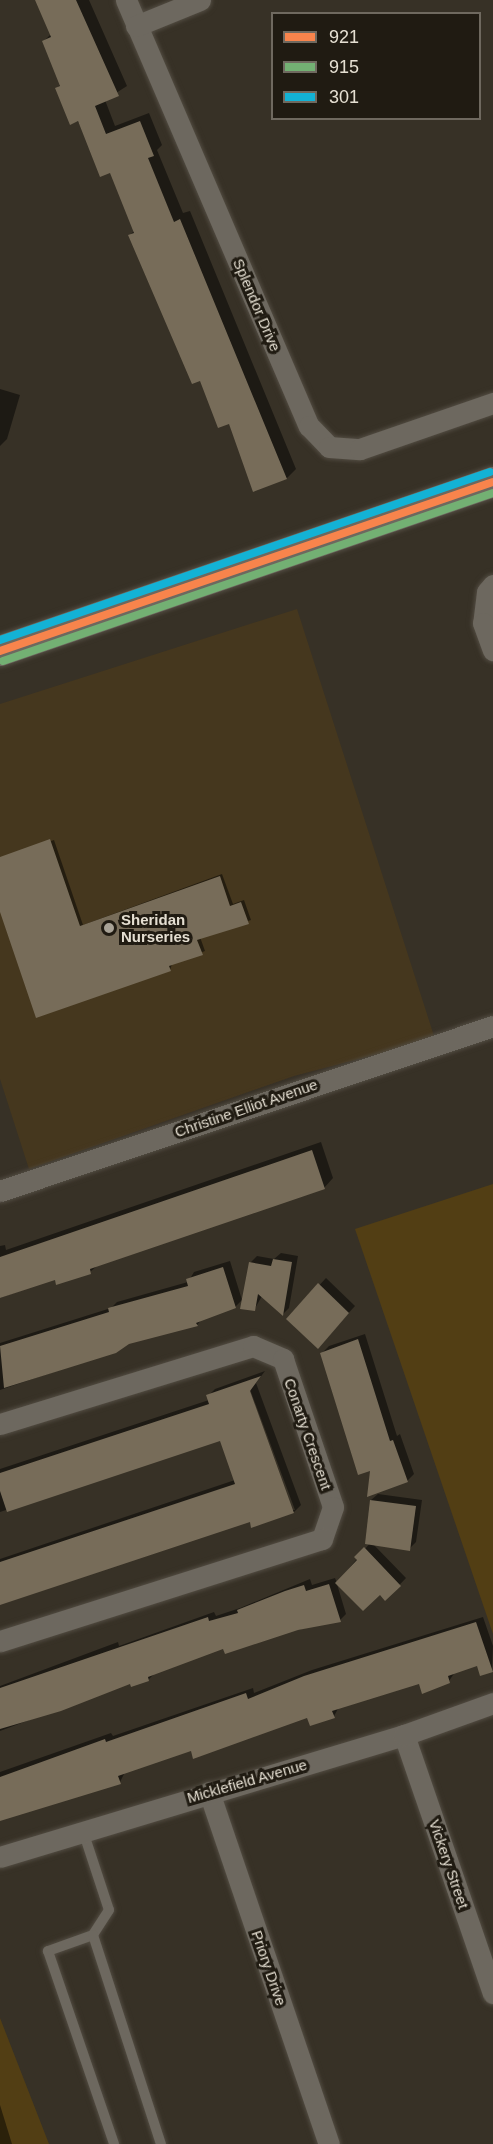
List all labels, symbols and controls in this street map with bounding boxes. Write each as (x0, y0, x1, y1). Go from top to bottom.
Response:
legend (271, 12, 481, 120)
text: 921 (329, 27, 359, 47)
text: 915 (329, 57, 359, 77)
text: 301 (329, 87, 359, 107)
street label: Splendor Drive (229, 256, 285, 354)
place label: Sheridan Nurseries (121, 910, 190, 945)
marker: Sheridan Nurseries (102, 921, 116, 935)
street label: Christine Elliot Avenue (172, 1075, 320, 1141)
street label: Conarty Crescent (280, 1376, 336, 1492)
street label: Micklefield Avenue (185, 1755, 309, 1807)
street label: Vickery Street (425, 1817, 473, 1911)
street label: Priory Drive (248, 1928, 290, 2008)

